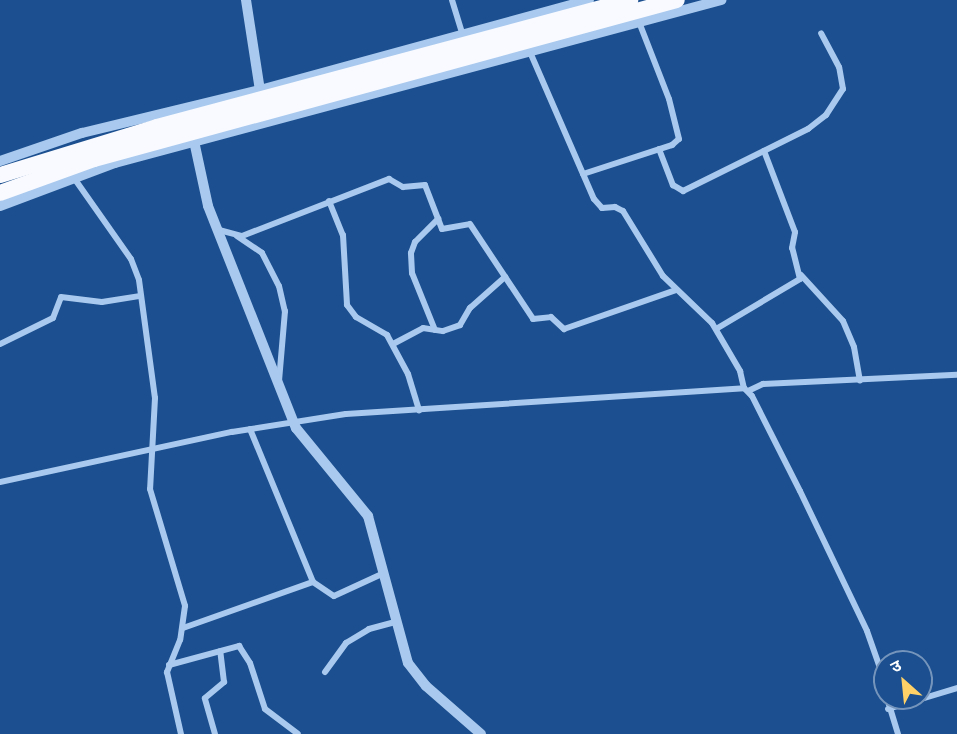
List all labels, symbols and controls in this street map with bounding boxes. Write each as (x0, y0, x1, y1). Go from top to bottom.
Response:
north arrow (873, 650, 933, 710)
text: उ (886, 653, 905, 679)

